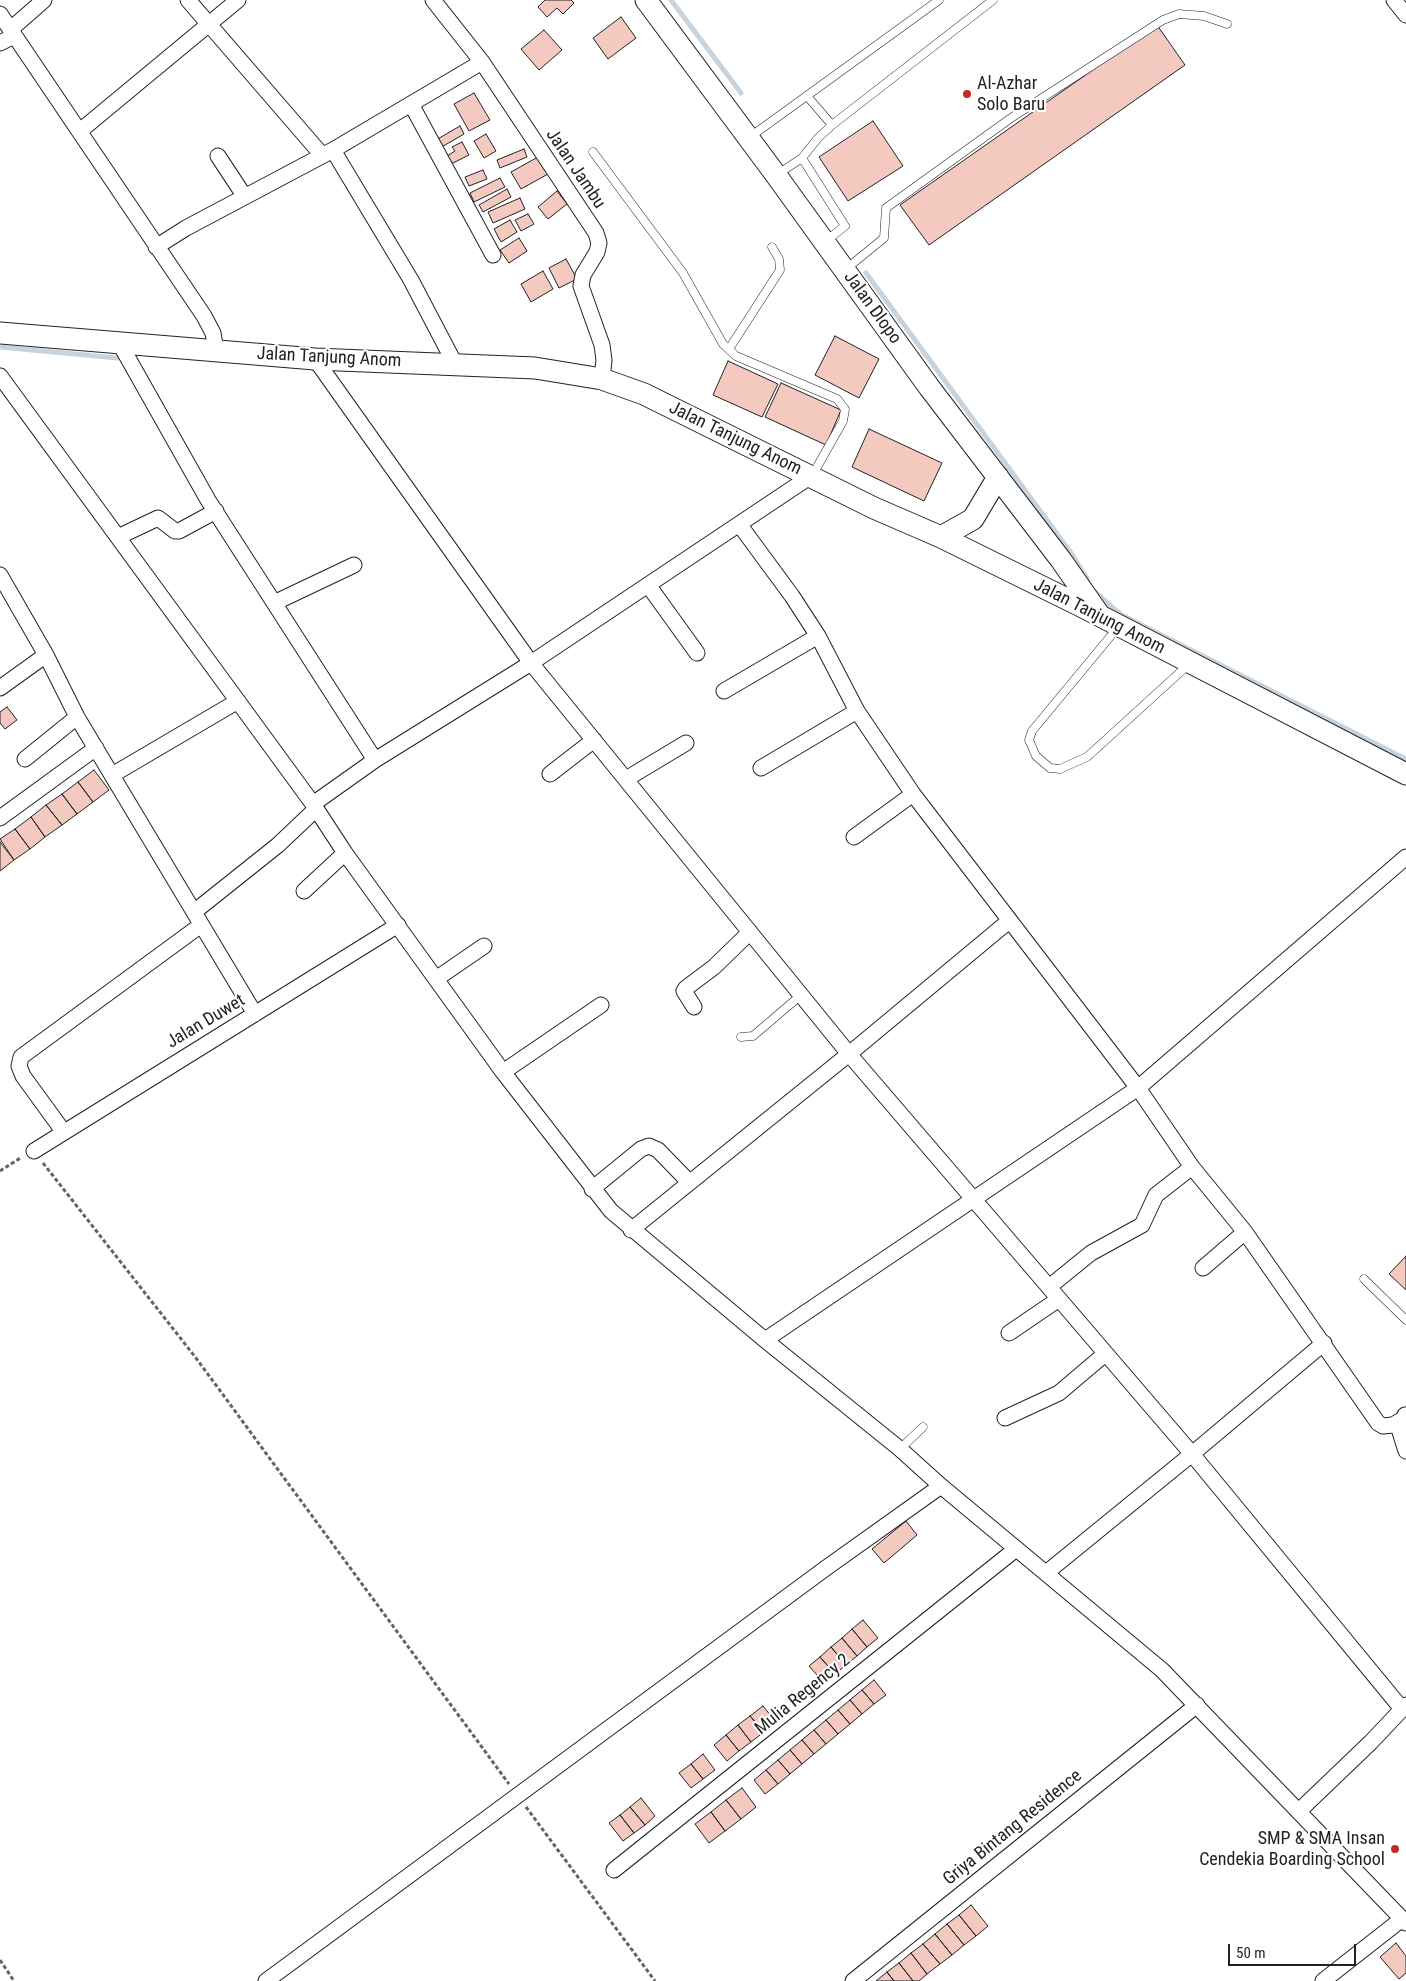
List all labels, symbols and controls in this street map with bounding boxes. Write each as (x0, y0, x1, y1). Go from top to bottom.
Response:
place label: Al-Azhar Solo Baru (977, 73, 1045, 116)
marker: Al-Azhar Solo Baru (961, 88, 973, 100)
street label: Jalan Jambu (540, 125, 610, 213)
street label: Jalan Dlopo (838, 268, 906, 348)
street label: Jalan Tanjung Anom (256, 343, 402, 373)
street label: Jalan Tanjung Anom (665, 398, 805, 480)
street label: Jalan Tanjung Anom (1030, 575, 1168, 659)
street label: Jalan Duwet (163, 990, 249, 1054)
street label: Mulia Regency 2 (751, 1650, 855, 1740)
street label: Griya Bintang Residence (939, 1766, 1087, 1890)
place label: SMP & SMA Insan Cendekia Boarding School (1199, 1828, 1385, 1870)
marker: SMP & SMA Insan Cendekia Boarding School (1389, 1843, 1401, 1855)
scale bar (1231, 1934, 1358, 1966)
text: 50 m (1236, 1944, 1266, 1962)

